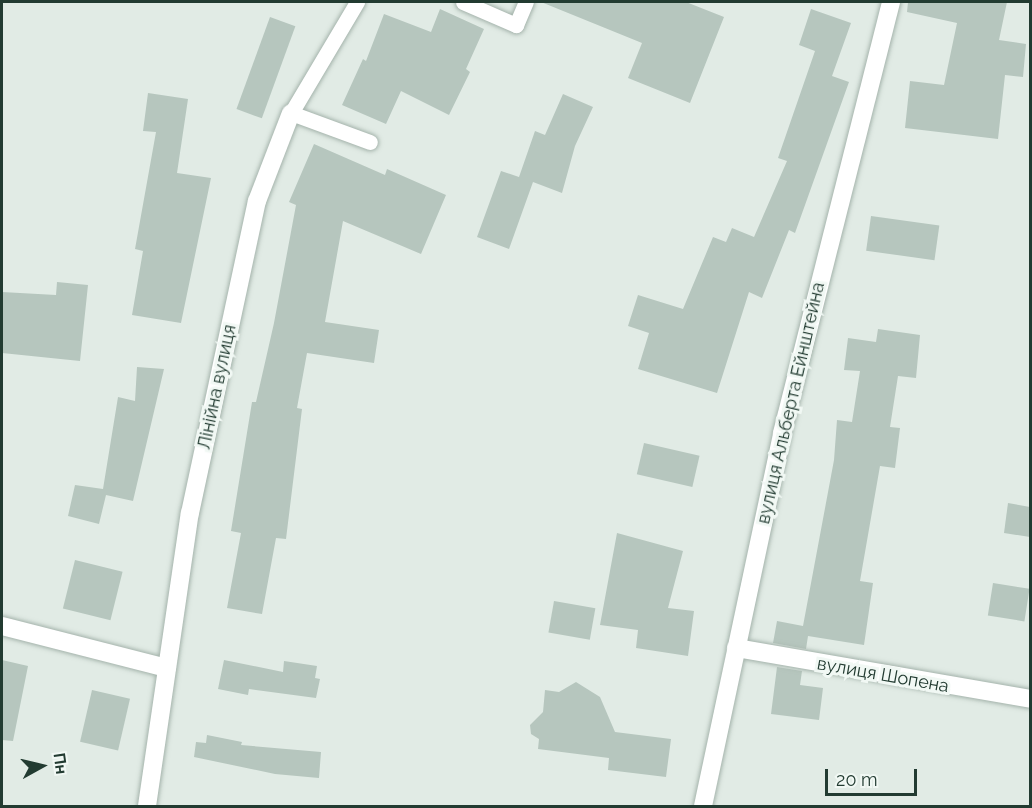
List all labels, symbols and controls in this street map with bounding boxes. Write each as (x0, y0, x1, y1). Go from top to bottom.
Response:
street label: вулиця Альберта Ейнштейна (753, 280, 829, 526)
street label: Лінійна вулиця (193, 323, 241, 451)
street label: вулиця Шопена (815, 653, 951, 697)
north arrow (12, 736, 72, 796)
text: Пн (49, 752, 71, 775)
scale bar (828, 757, 920, 795)
text: 20 m (836, 769, 878, 790)

